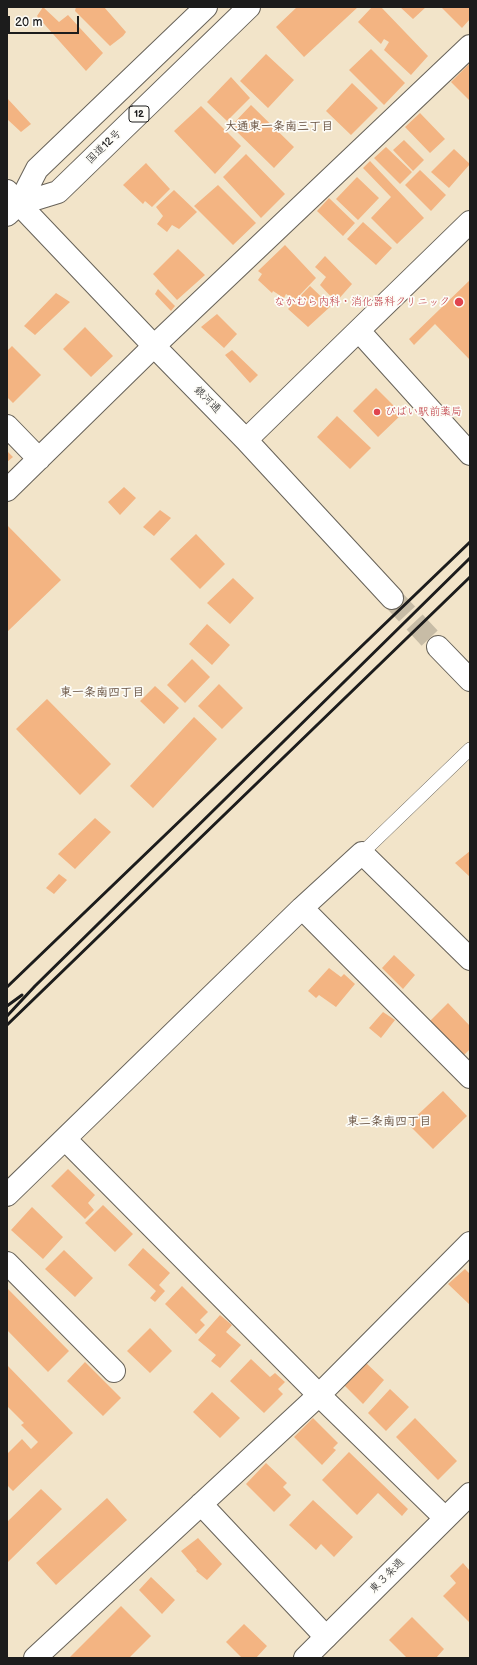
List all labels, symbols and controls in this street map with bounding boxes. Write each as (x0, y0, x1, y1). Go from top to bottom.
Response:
scale bar (10, 8, 81, 34)
text: 20 m (15, 15, 42, 30)
road number: 12 (129, 106, 149, 122)
district label: 大通東一条南三丁目 (225, 120, 333, 134)
street label: 国道12号 (84, 127, 124, 167)
place label: なかむら内科・消化器科クリニック (274, 295, 450, 309)
marker: なかむら内科・消化器科クリニック (453, 296, 465, 308)
street label: 銀河通 (191, 384, 223, 416)
place label: びばい駅前薬局 (385, 405, 462, 419)
marker: びばい駅前薬局 (372, 407, 382, 417)
district label: 東一条南四丁目 (60, 686, 144, 700)
district label: 東二条南四丁目 (347, 1115, 431, 1129)
street label: 東３条通 (367, 1556, 407, 1596)

